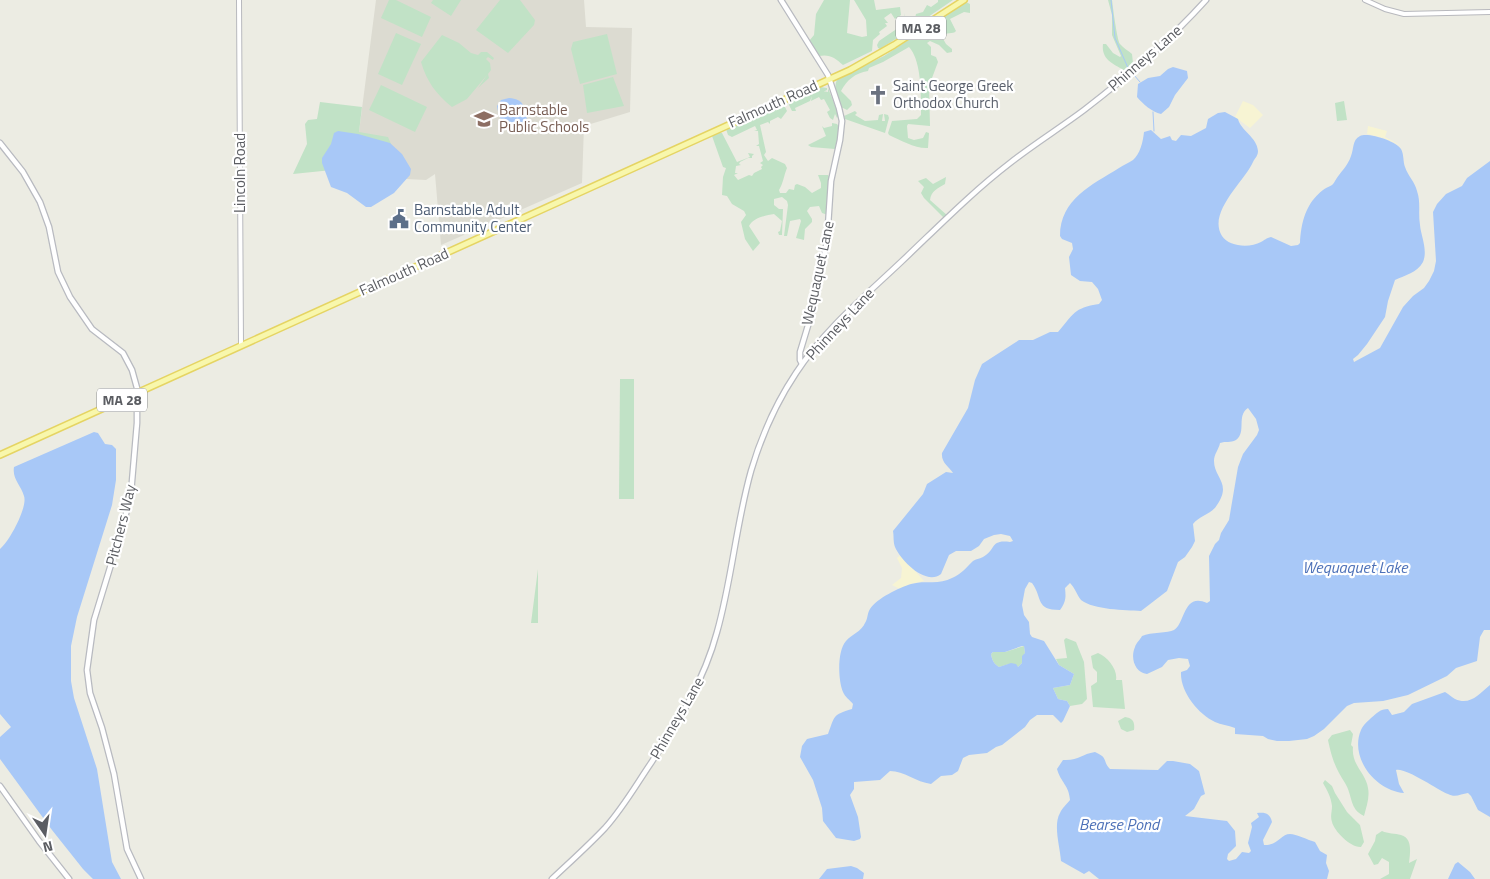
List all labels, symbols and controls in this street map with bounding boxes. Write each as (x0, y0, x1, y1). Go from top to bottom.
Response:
road number: MA 28 (896, 16, 946, 40)
street label: Phinneys Lane (1103, 19, 1187, 96)
street label: Falmouth Road (724, 74, 821, 134)
place label: Saint George Greek Orthodox Church (893, 74, 1014, 114)
church icon: Saint George Greek Orthodox Church (867, 84, 889, 106)
place label: Barnstable Public Schools (499, 98, 589, 138)
school or university icon: Barnstable Public Schools (473, 108, 495, 130)
street label: Lincoln Road (228, 133, 251, 213)
place label: Barnstable Adult Community Center (414, 198, 532, 238)
public building icon: Barnstable Adult Community Center (388, 208, 410, 230)
street label: Wequaquet Lane (795, 219, 840, 327)
street label: Falmouth Road (355, 242, 452, 302)
street label: Phinneys Lane (800, 282, 879, 365)
road number: MA 28 (97, 388, 147, 412)
street label: Pitchers Way (99, 482, 142, 568)
water label: Wequaquet Lake (1302, 555, 1409, 579)
street label: Phinneys Lane (644, 672, 709, 763)
north arrow (20, 809, 70, 859)
water label: Bearse Pond (1079, 812, 1161, 836)
text: N (41, 836, 55, 858)

